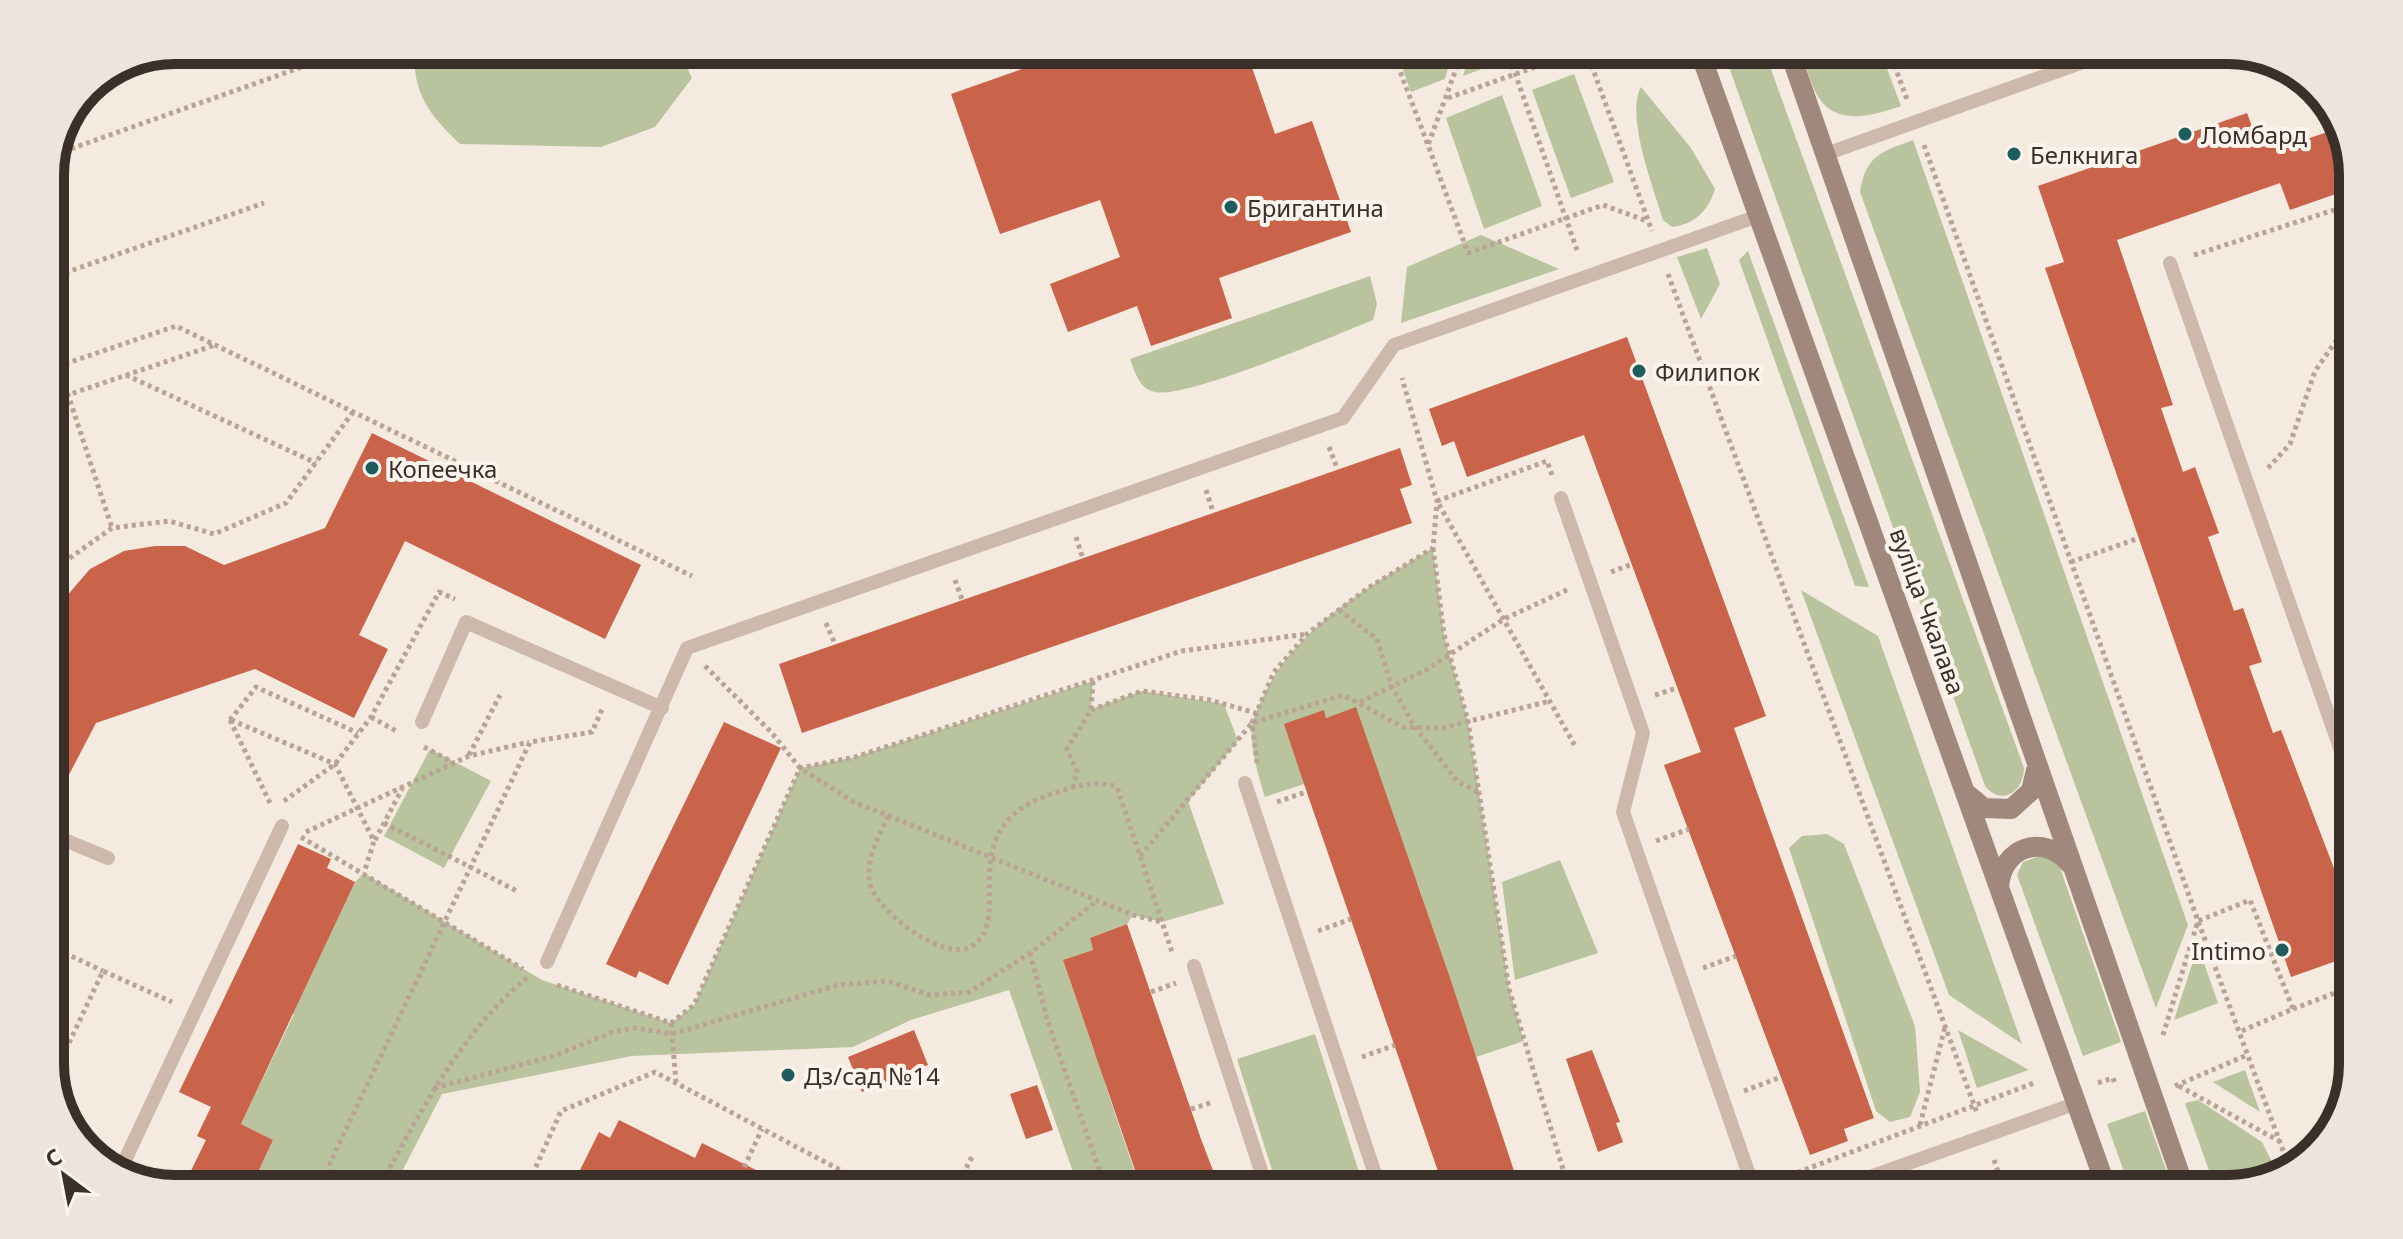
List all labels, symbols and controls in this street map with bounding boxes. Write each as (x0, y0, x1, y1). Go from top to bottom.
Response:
place label: Ломбард (2201, 118, 2307, 151)
marker: Ломбард (2176, 125, 2194, 143)
place label: Белкнига (2030, 138, 2138, 171)
marker: Белкнига (2005, 145, 2023, 163)
place label: Бригантина (1247, 191, 1384, 224)
marker: Бригантина (1222, 198, 1240, 216)
place label: Филипок (1655, 355, 1760, 388)
marker: Филипок (1630, 362, 1648, 380)
place label: Копеечка (388, 452, 497, 485)
marker: Копеечка (363, 459, 381, 477)
street label: вуліца Чкалава (1883, 523, 1973, 699)
place label: Intimo (2191, 934, 2266, 967)
marker: Intimo (2273, 941, 2291, 959)
place label: Дз/сад №14 (804, 1059, 940, 1092)
marker: Дз/сад №14 (779, 1066, 797, 1084)
north arrow (24, 1135, 104, 1215)
text: С (39, 1141, 67, 1174)

